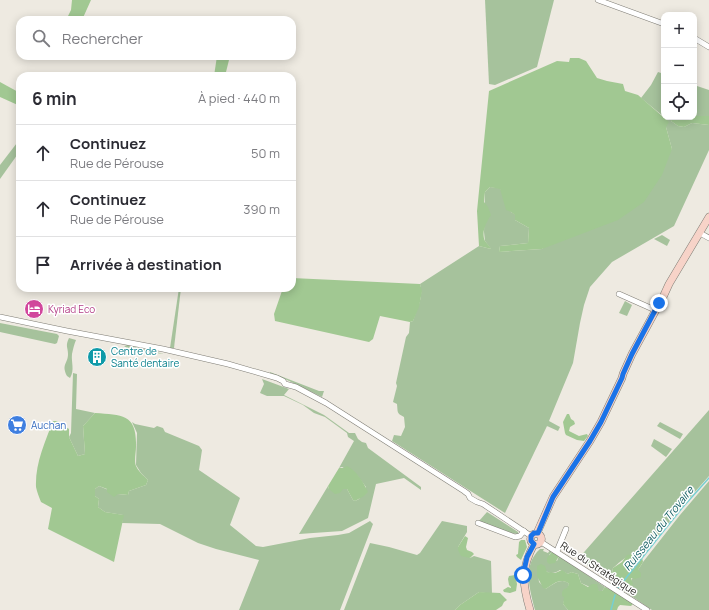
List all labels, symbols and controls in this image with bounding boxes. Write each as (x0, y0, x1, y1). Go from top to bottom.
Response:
map controls (661, 12, 697, 120)
button: + (661, 12, 697, 48)
search box (16, 16, 296, 60)
icon: search (30, 27, 52, 49)
text: Rechercher (62, 28, 143, 49)
button: − (661, 48, 697, 84)
button: locate (661, 84, 697, 120)
text: 6 min (32, 87, 77, 110)
text: À pied · 440 m (198, 89, 280, 107)
text: Continuez (70, 133, 146, 154)
icon: ahead (32, 142, 54, 164)
text: 50 m (251, 144, 280, 162)
text: Rue de Pérouse (70, 154, 164, 172)
text: Continuez (70, 189, 146, 210)
icon: ahead (32, 198, 54, 220)
text: 390 m (243, 200, 280, 218)
text: Rue de Pérouse (70, 210, 164, 228)
icon: arrive (32, 254, 54, 276)
text: Arrivée à destination (70, 254, 222, 275)
route end (650, 294, 668, 312)
hotel icon: Kyriad Eco (23, 298, 45, 320)
place label: Kyriad Eco (48, 302, 95, 316)
place label: Centre de Santé dentaire (111, 344, 179, 370)
building icon: Centre de Santé dentaire (86, 346, 108, 368)
supermarket icon: Auchan (6, 414, 28, 436)
place label: Auchan (31, 418, 66, 432)
water label: Ruisseau du Trovaire (619, 482, 697, 573)
street label: Rue du Stratégique (558, 538, 640, 598)
route start (514, 566, 532, 584)

